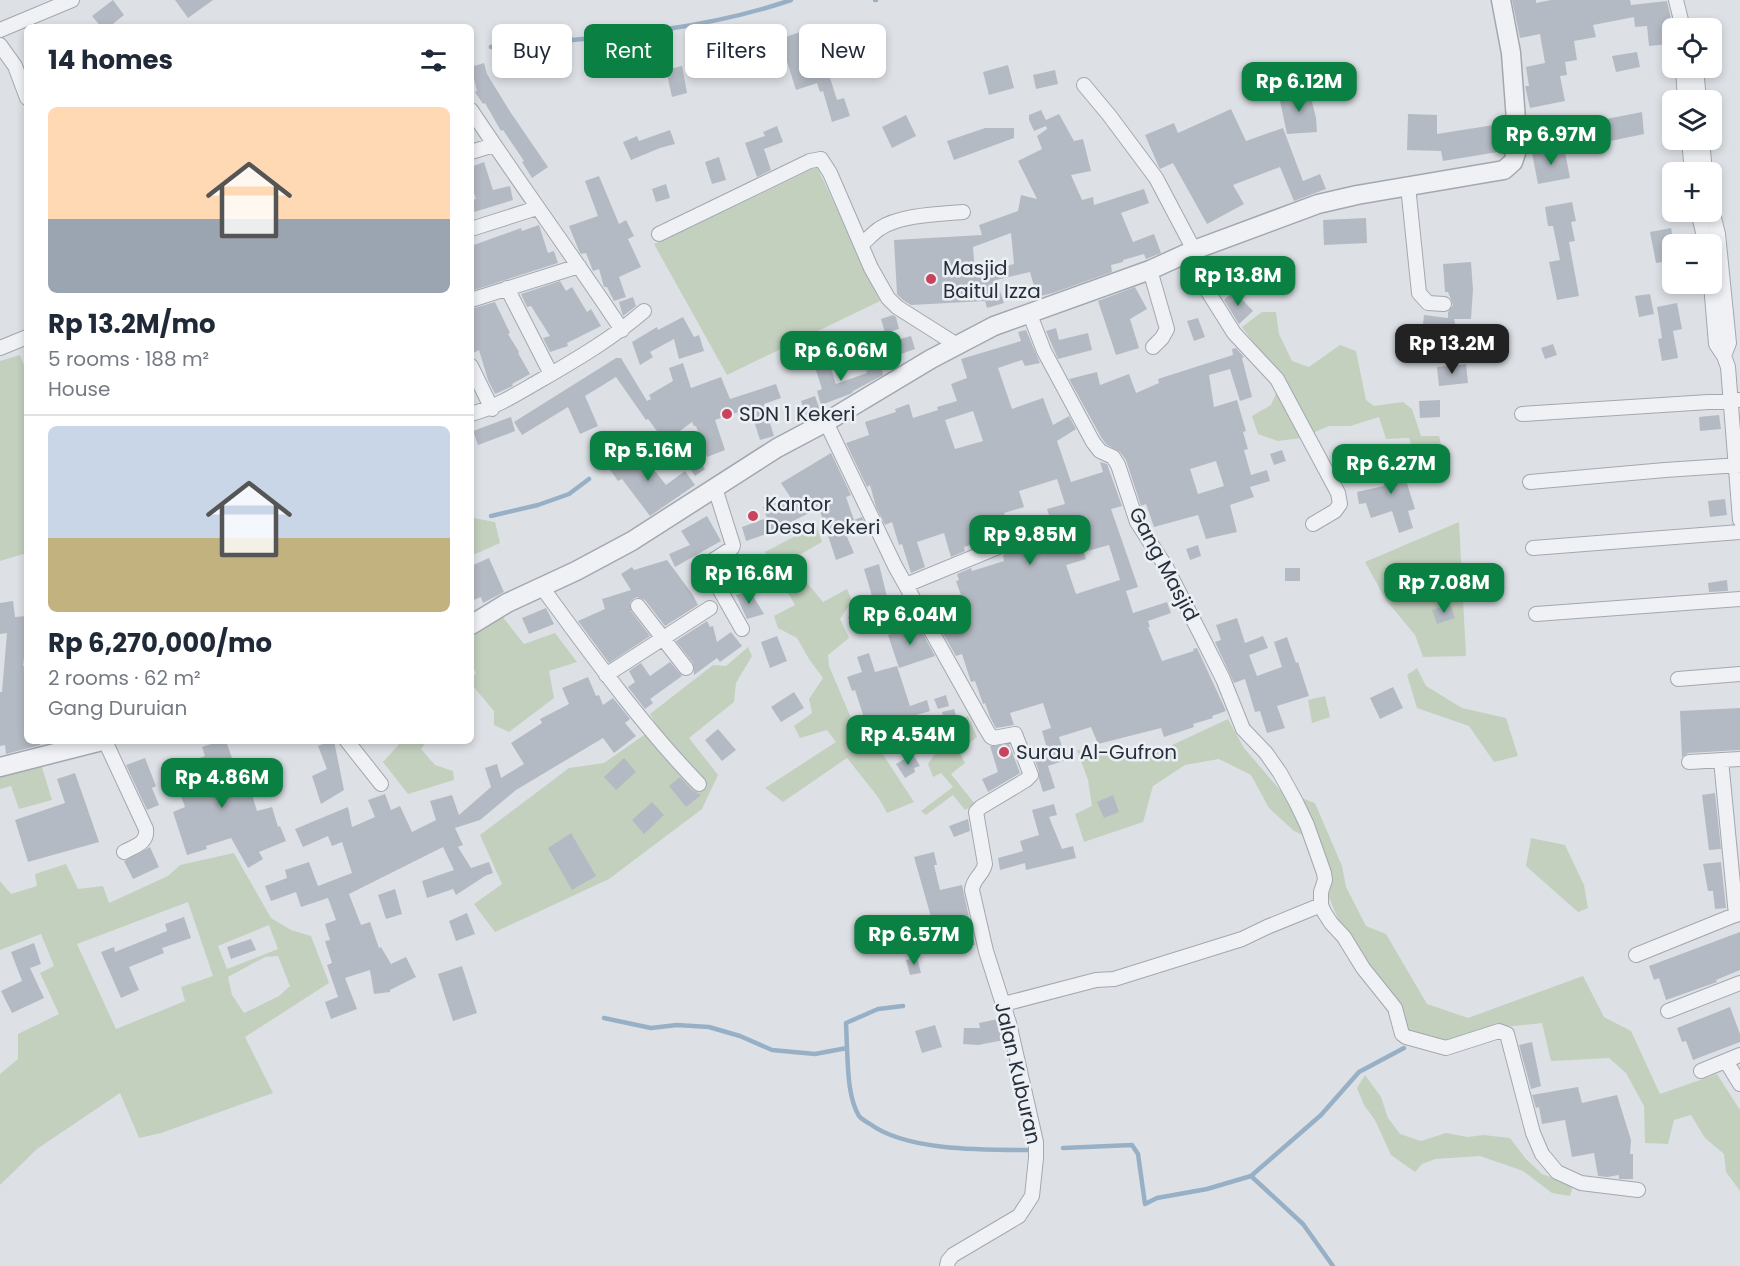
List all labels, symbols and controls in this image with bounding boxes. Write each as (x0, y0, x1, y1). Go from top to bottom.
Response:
map controls (1662, 18, 1722, 294)
button: locate (1662, 18, 1722, 78)
chip: Buy (492, 24, 572, 78)
chip: Rent (584, 24, 673, 78)
chip: Filters (685, 24, 787, 78)
chip: New (799, 24, 886, 78)
text: 14 homes (48, 42, 173, 78)
icon: filters (417, 44, 450, 77)
pin: Rp 6.12M (1237, 62, 1361, 113)
text: Rp 6.12M (1256, 67, 1342, 95)
button: layers (1662, 90, 1722, 150)
pin: Rp 6.97M (1489, 115, 1613, 166)
text: Rp 6.97M (1506, 120, 1596, 148)
icon: home (195, 146, 303, 254)
button: + (1662, 162, 1722, 222)
button: − (1662, 234, 1722, 294)
place label: Masjid Baitul Izza (943, 254, 1041, 305)
pin: Rp 13.8M (1176, 256, 1300, 307)
text: Rp 13.8M (1194, 261, 1282, 289)
marker: Masjid Baitul Izza (924, 272, 938, 286)
text: Rp 13.2M/mo (48, 306, 216, 342)
pin: Rp 13.2M (1390, 324, 1514, 375)
text: Rp 13.2M (1409, 329, 1495, 357)
pin: Rp 6.06M (779, 331, 903, 382)
text: Rp 6.06M (794, 336, 888, 364)
text: 5 rooms · 188 m² (48, 345, 209, 373)
text: House (48, 375, 110, 403)
place label: SDN 1 Kekeri (739, 400, 855, 428)
marker: SDN 1 Kekeri (720, 407, 734, 421)
pin: Rp 5.16M (586, 431, 710, 482)
text: Rp 5.16M (604, 436, 692, 464)
pin: Rp 6.27M (1329, 444, 1453, 495)
text: Rp 6.27M (1346, 449, 1436, 477)
icon: home (195, 465, 303, 573)
place label: Kantor Desa Kekeri (765, 490, 880, 541)
street label: Gang Masjid (1122, 502, 1206, 626)
marker: Kantor Desa Kekeri (746, 509, 760, 523)
pin: Rp 9.85M (968, 515, 1092, 566)
text: Rp 9.85M (983, 520, 1077, 548)
pin: Rp 16.6M (687, 554, 811, 605)
text: Rp 16.6M (705, 559, 793, 587)
pin: Rp 7.08M (1382, 563, 1506, 614)
text: Rp 7.08M (1398, 568, 1490, 596)
pin: Rp 6.04M (848, 595, 972, 646)
text: Rp 6.04M (863, 600, 957, 628)
text: Rp 6,270,000/mo (48, 625, 272, 661)
text: 2 rooms · 62 m² (48, 664, 201, 692)
text: Gang Duruian (48, 694, 187, 722)
pin: Rp 4.54M (846, 715, 970, 766)
text: Rp 4.54M (861, 720, 955, 748)
place label: Surau Al-Gufron (1016, 738, 1177, 766)
marker: Surau Al-Gufron (997, 745, 1011, 759)
pin: Rp 4.86M (160, 758, 284, 809)
text: Rp 4.86M (175, 763, 269, 791)
pin: Rp 6.57M (852, 915, 976, 966)
text: Rp 6.57M (868, 920, 960, 948)
street label: Jalan Kuburan (988, 999, 1048, 1147)

